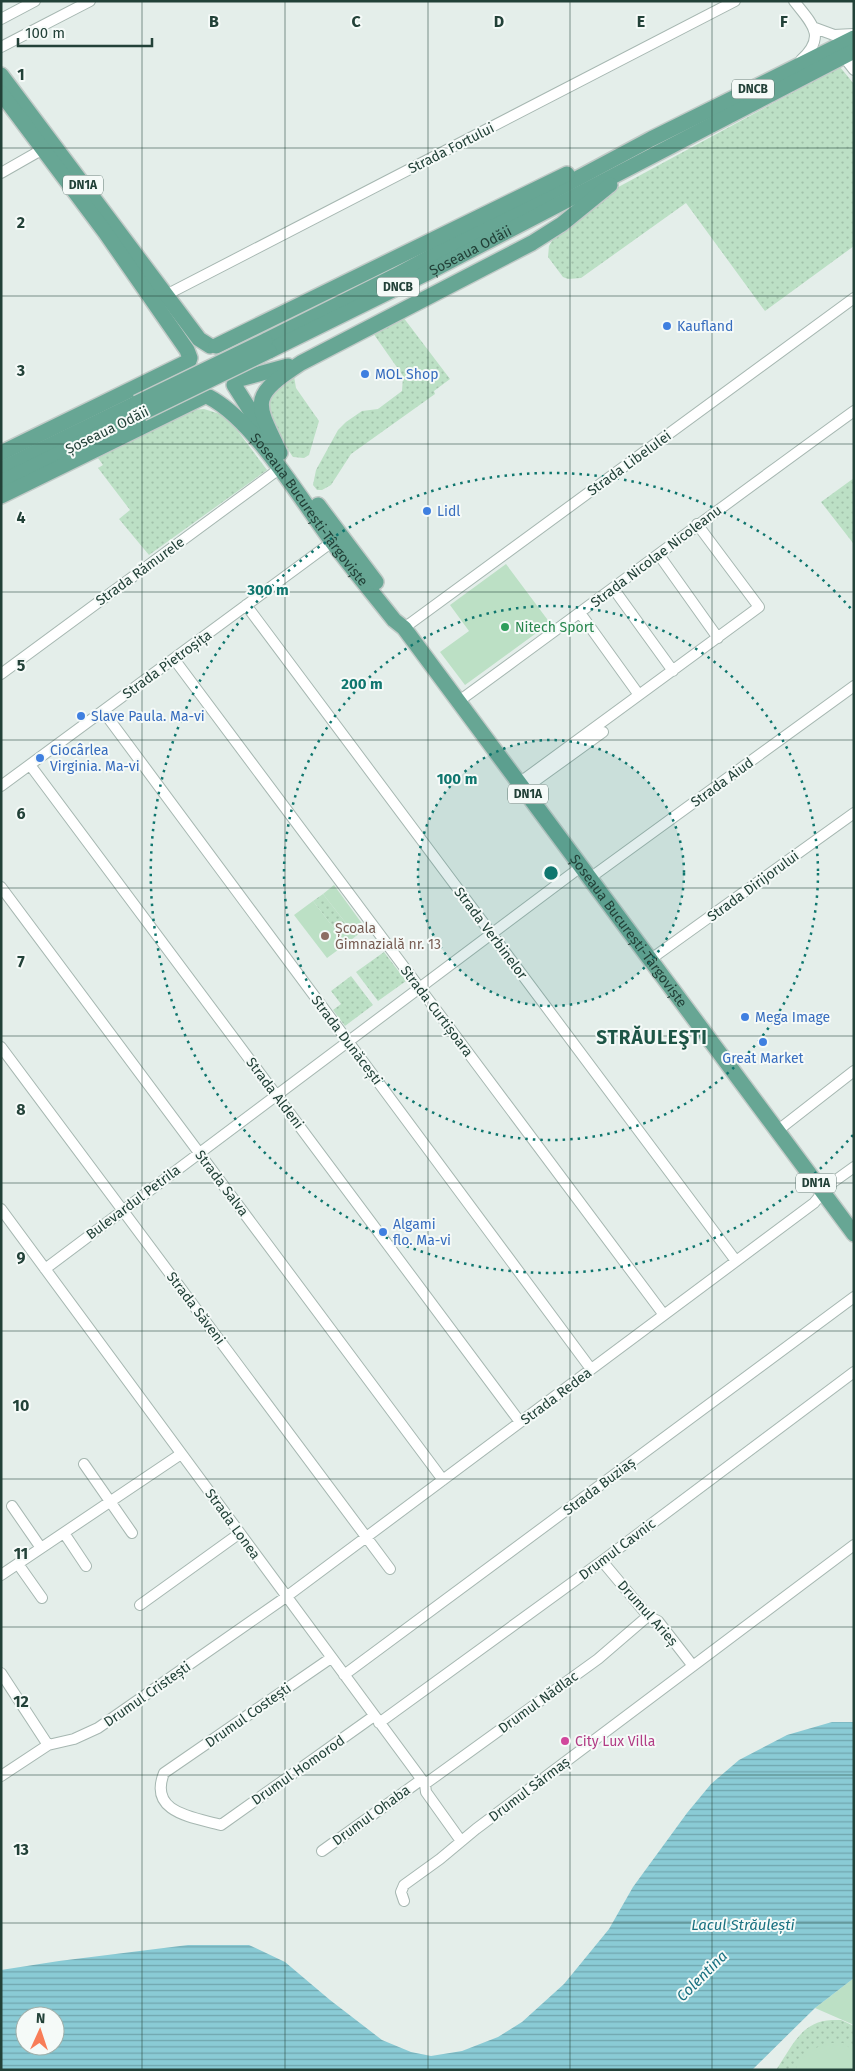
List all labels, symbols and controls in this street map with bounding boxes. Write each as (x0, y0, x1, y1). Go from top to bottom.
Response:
text: B (209, 12, 219, 31)
text: C (351, 12, 361, 31)
text: D (494, 12, 504, 31)
text: E (637, 12, 645, 31)
text: F (780, 12, 788, 31)
scale bar (18, 15, 151, 47)
text: 100 m (25, 24, 65, 42)
text: 1 (17, 65, 25, 84)
road number: DNCB (732, 80, 774, 98)
street label: Strada Fortului (405, 119, 497, 177)
road number: DN1A (63, 176, 103, 194)
text: 2 (17, 213, 25, 232)
street label: Șoseaua Odăii (426, 222, 515, 280)
road number: DNCB (377, 278, 419, 296)
place label: Kaufland (677, 318, 733, 335)
marker: Kaufland (661, 320, 673, 332)
text: 3 (16, 361, 25, 380)
place label: MOL Shop (375, 366, 438, 383)
marker: MOL Shop (359, 368, 371, 380)
street label: Șoseaua Odăii (63, 403, 152, 459)
street label: Strada Libelulei (584, 427, 675, 500)
street label: Șoseaua București-Târgoviște (246, 430, 371, 590)
street label: Strada Nicolae Nicoleanu (587, 502, 725, 611)
place label: Lidl (437, 503, 460, 520)
marker: Lidl (421, 505, 433, 517)
text: 4 (16, 508, 26, 527)
street label: Strada Rămurele (93, 534, 188, 609)
text: 300 m (246, 581, 289, 599)
place label: Nitech Sport (515, 619, 595, 636)
marker: Nitech Sport (499, 621, 511, 633)
street label: Strada Pietroșița (119, 626, 216, 703)
text: 5 (17, 656, 26, 675)
text: 200 m (341, 675, 383, 693)
place label: Slave Paula. Ma-vi (91, 708, 205, 725)
marker: Slave Paula. Ma-vi (75, 710, 87, 722)
place label: Ciocârlea Virginia. Ma-vi (50, 742, 140, 775)
marker: Ciocârlea Virginia. Ma-vi (34, 752, 46, 764)
street label: Strada Aiud (688, 754, 757, 811)
text: 100 m (437, 770, 477, 788)
road number: DN1A (508, 784, 548, 804)
text: 6 (16, 804, 26, 823)
street label: Strada Dirijorului (704, 847, 802, 925)
street label: Șoseaua București-Târgoviște (565, 851, 691, 1011)
centre of rings (542, 864, 560, 882)
street label: Strada Verbinelor (450, 884, 531, 983)
place label: Școala Gimnazială nr. 13 (335, 920, 441, 953)
marker: Școala Gimnazială nr. 13 (319, 930, 331, 942)
text: 7 (17, 952, 25, 971)
street label: Strada Curtișoara (396, 962, 476, 1061)
street label: Strada Dunăcești (307, 992, 386, 1089)
place label: Mega Image (755, 1009, 830, 1026)
marker: Mega Image (739, 1011, 751, 1023)
district label: STRĂULEŞTI (596, 1025, 708, 1050)
marker: Great Market (757, 1036, 769, 1048)
place label: Great Market (722, 1050, 805, 1067)
street label: Strada Aldeni (242, 1054, 307, 1132)
text: 8 (16, 1100, 26, 1119)
street label: Strada Salva (191, 1147, 252, 1220)
street label: Bulevardul Petrila (83, 1162, 184, 1243)
road number: DN1A (796, 1174, 836, 1192)
place label: Algami flo. Ma-vi (393, 1216, 451, 1249)
marker: Algami flo. Ma-vi (377, 1226, 389, 1238)
text: 9 (17, 1248, 26, 1267)
street label: Strada Săveni (163, 1269, 228, 1348)
street label: Strada Redea (518, 1364, 595, 1429)
text: 10 (13, 1396, 29, 1415)
street label: Strada Buziaș (560, 1454, 640, 1520)
street label: Strada Lonea (201, 1486, 264, 1563)
street label: Drumul Cavnic (576, 1515, 659, 1584)
text: 11 (14, 1544, 28, 1563)
street label: Drumul Arieș (613, 1577, 682, 1651)
street label: Drumul Cristești (101, 1658, 195, 1731)
street label: Drumul Nădlac (495, 1668, 582, 1737)
street label: Drumul Costești (202, 1680, 295, 1752)
text: 12 (13, 1692, 29, 1711)
street label: Drumul Homorod (248, 1732, 348, 1809)
place label: City Lux Villa (575, 1733, 655, 1750)
marker: City Lux Villa (559, 1735, 571, 1747)
street label: Drumul Sărmaș (485, 1753, 574, 1826)
street label: Drumul Ohaba (329, 1782, 413, 1849)
text: 13 (13, 1840, 29, 1859)
water label: Lacul Străulești (691, 1916, 795, 1934)
water label: Colentina (673, 1947, 731, 2005)
north arrow (15, 2006, 65, 2056)
text: N (36, 2010, 46, 2027)

